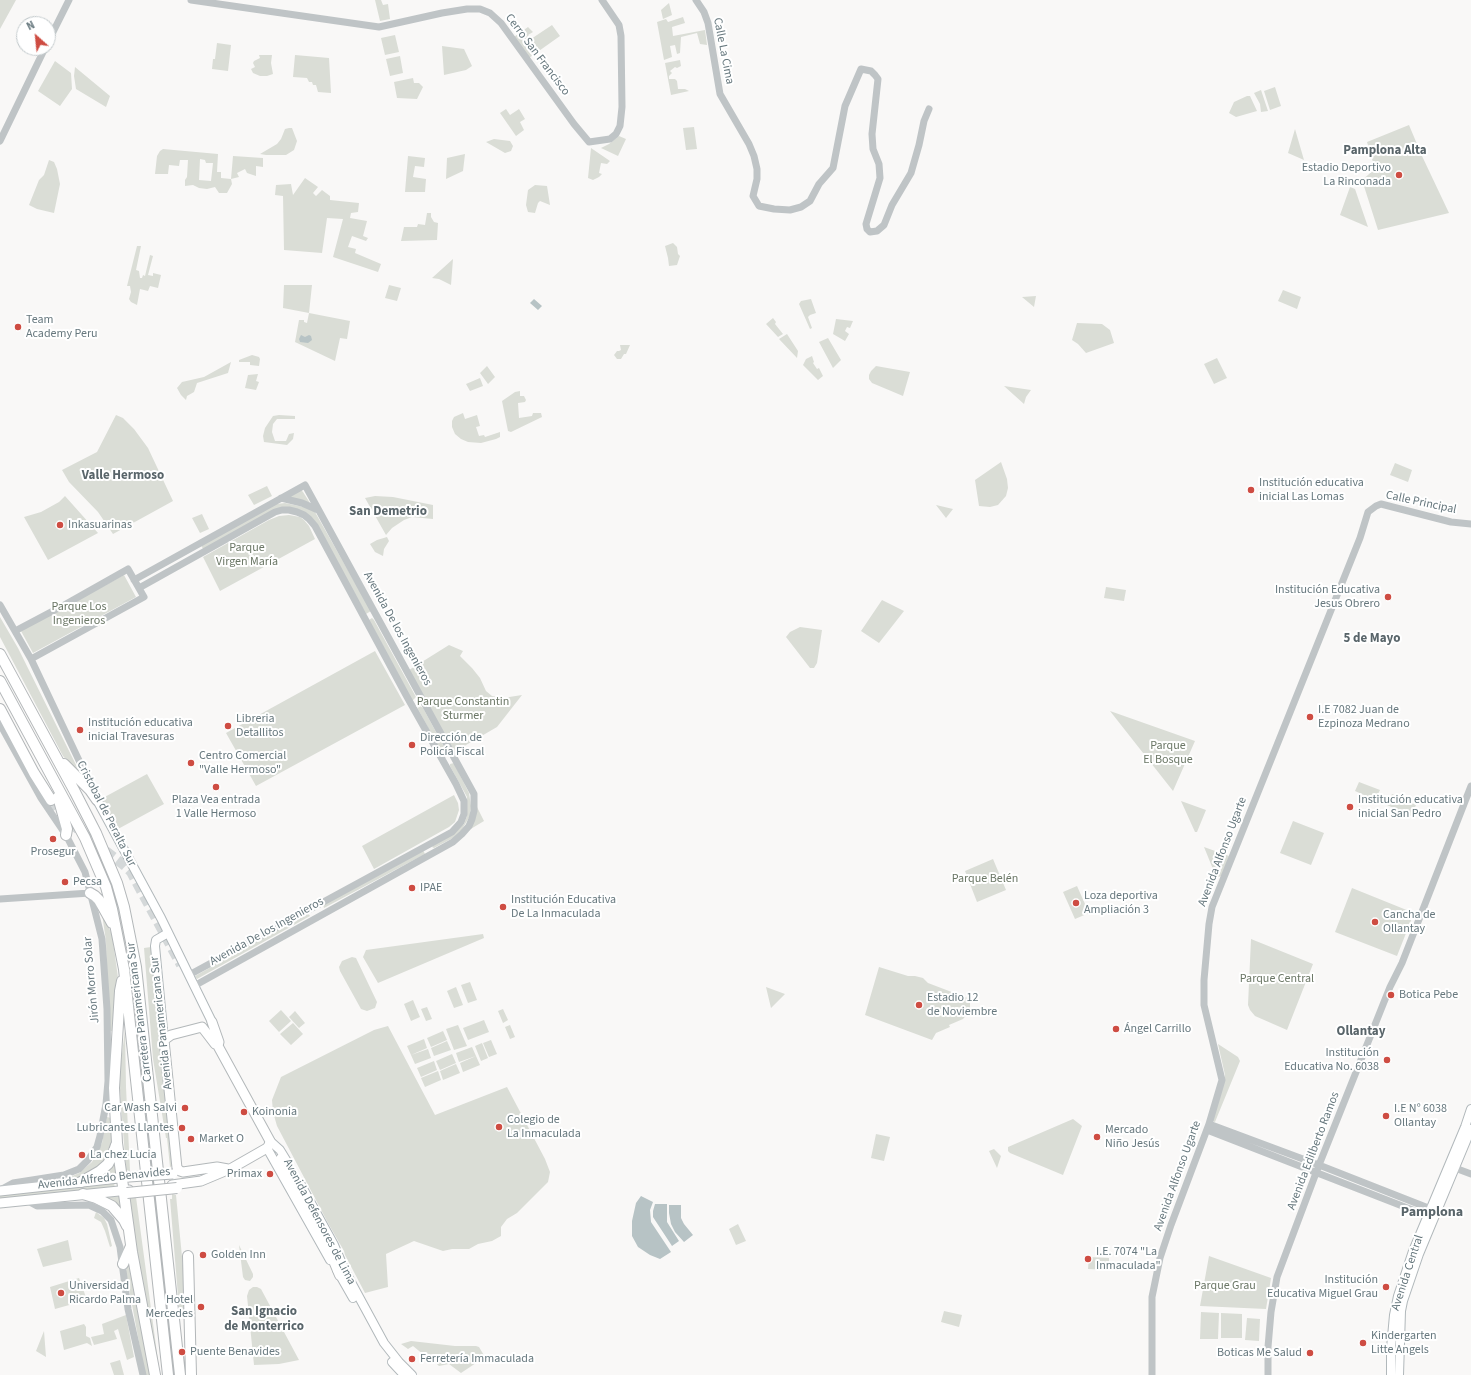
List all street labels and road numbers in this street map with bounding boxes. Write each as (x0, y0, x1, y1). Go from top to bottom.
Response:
street label: Cerro San Francisco (502, 11, 572, 99)
street label: Calle La Cima (709, 17, 737, 85)
street label: Calle Principal (1384, 488, 1458, 518)
street label: Avenida De los Ingenieros (360, 570, 434, 688)
street label: Cristobal de Peralta Sur (73, 759, 139, 869)
street label: Avenida Alfonso Ugarte (1195, 795, 1251, 909)
street label: Avenida De los Ingenieros (208, 895, 326, 969)
street label: Jirón Morro Solar (81, 936, 103, 1024)
street label: Carretera Panamericana Sur (124, 941, 156, 1083)
street label: Avenida Panamericana Sur (148, 956, 176, 1090)
street label: Avenida Edilberto Ramos (1285, 1090, 1343, 1212)
street label: Avenida Alfonso Ugarte (1151, 1119, 1205, 1233)
street label: Avenida Defensores de Lima (280, 1157, 358, 1287)
street label: Avenida Alfredo Benavides (37, 1165, 171, 1193)
street label: Avenida Central (1389, 1233, 1427, 1313)

